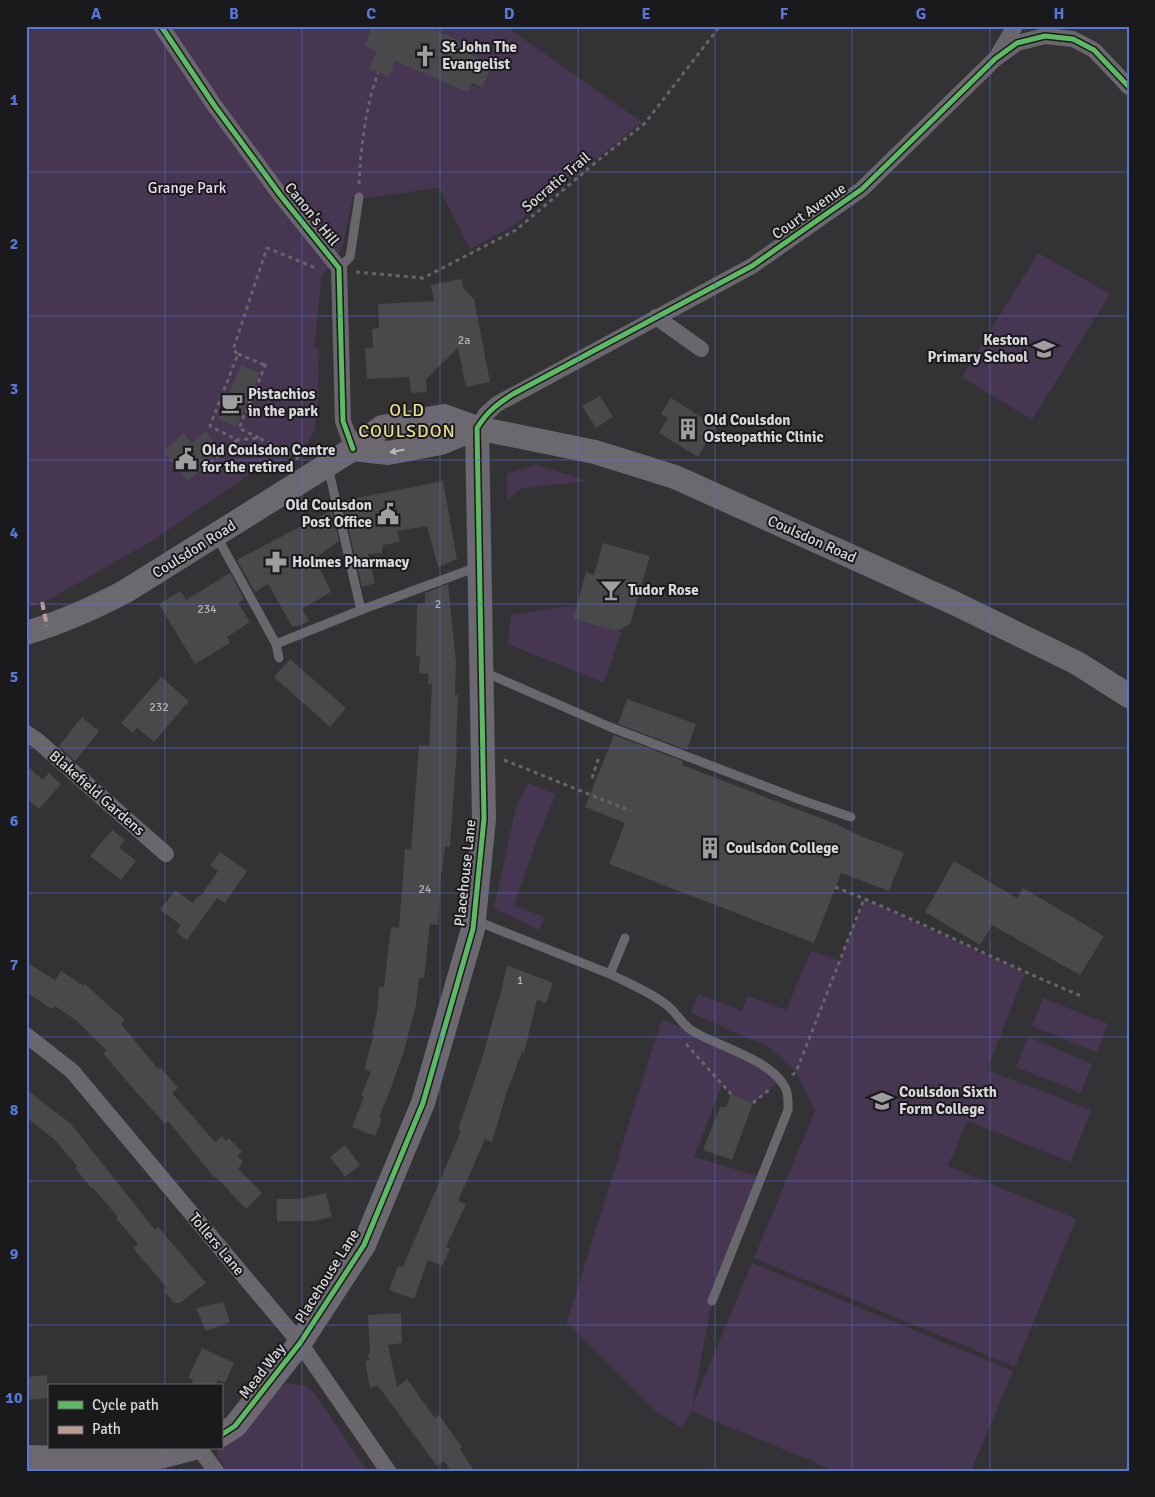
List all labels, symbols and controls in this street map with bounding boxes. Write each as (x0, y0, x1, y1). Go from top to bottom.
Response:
text: A (91, 4, 102, 24)
text: B (229, 4, 239, 24)
text: C (366, 4, 376, 24)
text: D (504, 4, 515, 24)
text: E (641, 4, 651, 24)
text: F (780, 4, 789, 24)
text: G (916, 4, 926, 24)
text: H (1054, 4, 1064, 24)
place label: St John The Evangelist (442, 38, 517, 73)
church icon: St John The Evangelist (412, 43, 438, 69)
text: 1 (10, 90, 19, 110)
street label: Socratic Trail (518, 148, 594, 216)
park label: Grange Park (148, 179, 227, 197)
street label: Canon's Hill (281, 179, 343, 249)
street label: Court Avenue (769, 179, 849, 243)
text: 2 (10, 234, 18, 254)
place label: Keston Primary School (928, 331, 1028, 366)
house number: 2a (458, 333, 470, 348)
school or university icon: Keston Primary School (1031, 336, 1057, 362)
text: 3 (10, 379, 18, 399)
place label: Pistachios in the park (248, 385, 318, 420)
cafe icon: Pistachios in the park (219, 390, 245, 416)
district label: OLD COULSDON (358, 399, 456, 442)
place label: Old Coulsdon Osteopathic Clinic (704, 411, 824, 446)
building icon: Old Coulsdon Osteopathic Clinic (675, 416, 701, 442)
place label: Old Coulsdon Centre for the retired (201, 441, 335, 476)
public building icon: Old Coulsdon Centre for the retired (173, 446, 199, 472)
one-way arrow (389, 448, 405, 456)
place label: Old Coulsdon Post Office (285, 496, 372, 531)
public building icon: Old Coulsdon Post Office (375, 501, 401, 527)
street label: Coulsdon Road (765, 511, 859, 567)
street label: Coulsdon Road (149, 516, 239, 582)
text: 4 (10, 523, 19, 543)
pharmacy icon: Holmes Pharmacy (263, 549, 289, 575)
place label: Holmes Pharmacy (292, 553, 410, 571)
bar icon: Tudor Rose (598, 577, 624, 603)
place label: Tudor Rose (628, 581, 699, 599)
house number: 2 (435, 597, 441, 612)
house number: 234 (197, 602, 217, 617)
text: 5 (10, 667, 18, 687)
house number: 232 (149, 700, 169, 715)
street label: Blakefield Gardens (46, 747, 149, 840)
text: 6 (10, 811, 19, 831)
street label: Placehouse Lane (450, 819, 480, 927)
building icon: Coulsdon College (697, 835, 723, 861)
place label: Coulsdon College (726, 839, 839, 857)
house number: 24 (419, 882, 432, 897)
text: 7 (10, 955, 19, 975)
house number: 1 (517, 973, 523, 988)
place label: Coulsdon Sixth Form College (899, 1083, 997, 1118)
school or university icon: Coulsdon Sixth Form College (869, 1088, 895, 1114)
text: 8 (10, 1100, 19, 1120)
street label: Tollers Lane (186, 1209, 248, 1279)
street label: Placehouse Lane (291, 1226, 363, 1326)
text: 9 (10, 1244, 19, 1264)
street label: Mead Way (235, 1340, 289, 1402)
legend (48, 1384, 222, 1450)
text: 10 (5, 1388, 23, 1408)
text: Cycle path (92, 1396, 159, 1414)
text: Path (92, 1420, 121, 1438)

